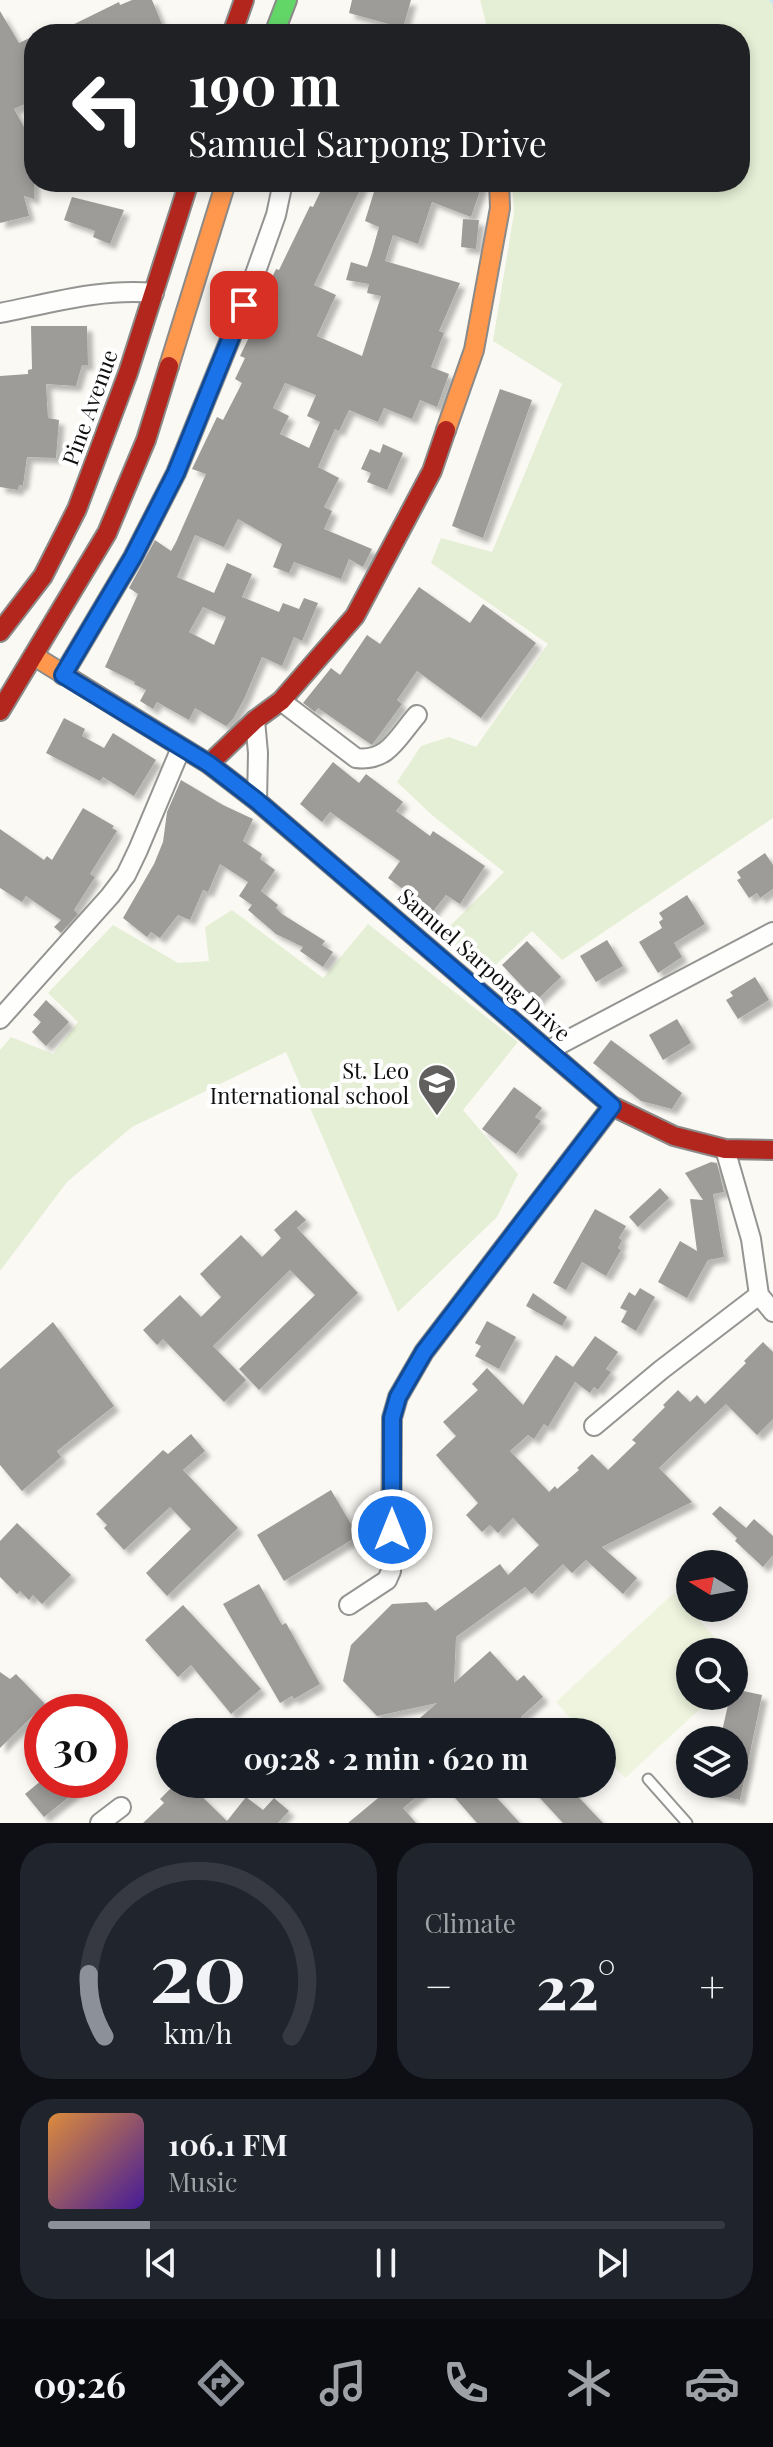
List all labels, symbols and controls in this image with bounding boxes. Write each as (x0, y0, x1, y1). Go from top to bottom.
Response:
text: 190 m (188, 46, 340, 121)
icon: left (56, 56, 160, 160)
text: Samuel Sarpong Drive (188, 118, 547, 166)
pin (210, 271, 278, 339)
icon: arrive (222, 283, 266, 327)
street label: Pine Avenue (54, 345, 124, 469)
street label: Samuel Sarpong Drive (392, 881, 578, 1047)
place label: St. Leo International school (210, 1055, 409, 1110)
school or university icon: St. Leo International school (416, 1062, 458, 1117)
position arrow (350, 1488, 434, 1572)
north arrow (676, 1550, 748, 1622)
map controls (676, 1550, 748, 1798)
button: search (676, 1638, 748, 1710)
speed limit sign: 30 (24, 1694, 128, 1798)
button: layers (676, 1726, 748, 1798)
text: 09:28 · 2 min · 620 m (244, 1738, 528, 1778)
text: Climate (425, 1905, 516, 1940)
text: 20 (150, 1913, 247, 2024)
text: 22° (536, 1945, 616, 2025)
text: − (425, 1955, 453, 2014)
text: + (699, 1955, 725, 2014)
text: km/h (164, 2013, 233, 2051)
text: 106.1 FM (168, 2124, 288, 2164)
text: Music (168, 2164, 237, 2199)
icon: previous (139, 2241, 183, 2285)
icon: pause (364, 2241, 408, 2285)
icon: next (590, 2241, 634, 2285)
icon: directions (193, 2355, 249, 2411)
icon: music (315, 2355, 371, 2411)
icon: phone (438, 2355, 494, 2411)
icon: climate (561, 2355, 617, 2411)
icon: car (684, 2355, 740, 2411)
text: 09:26 (33, 2359, 126, 2407)

